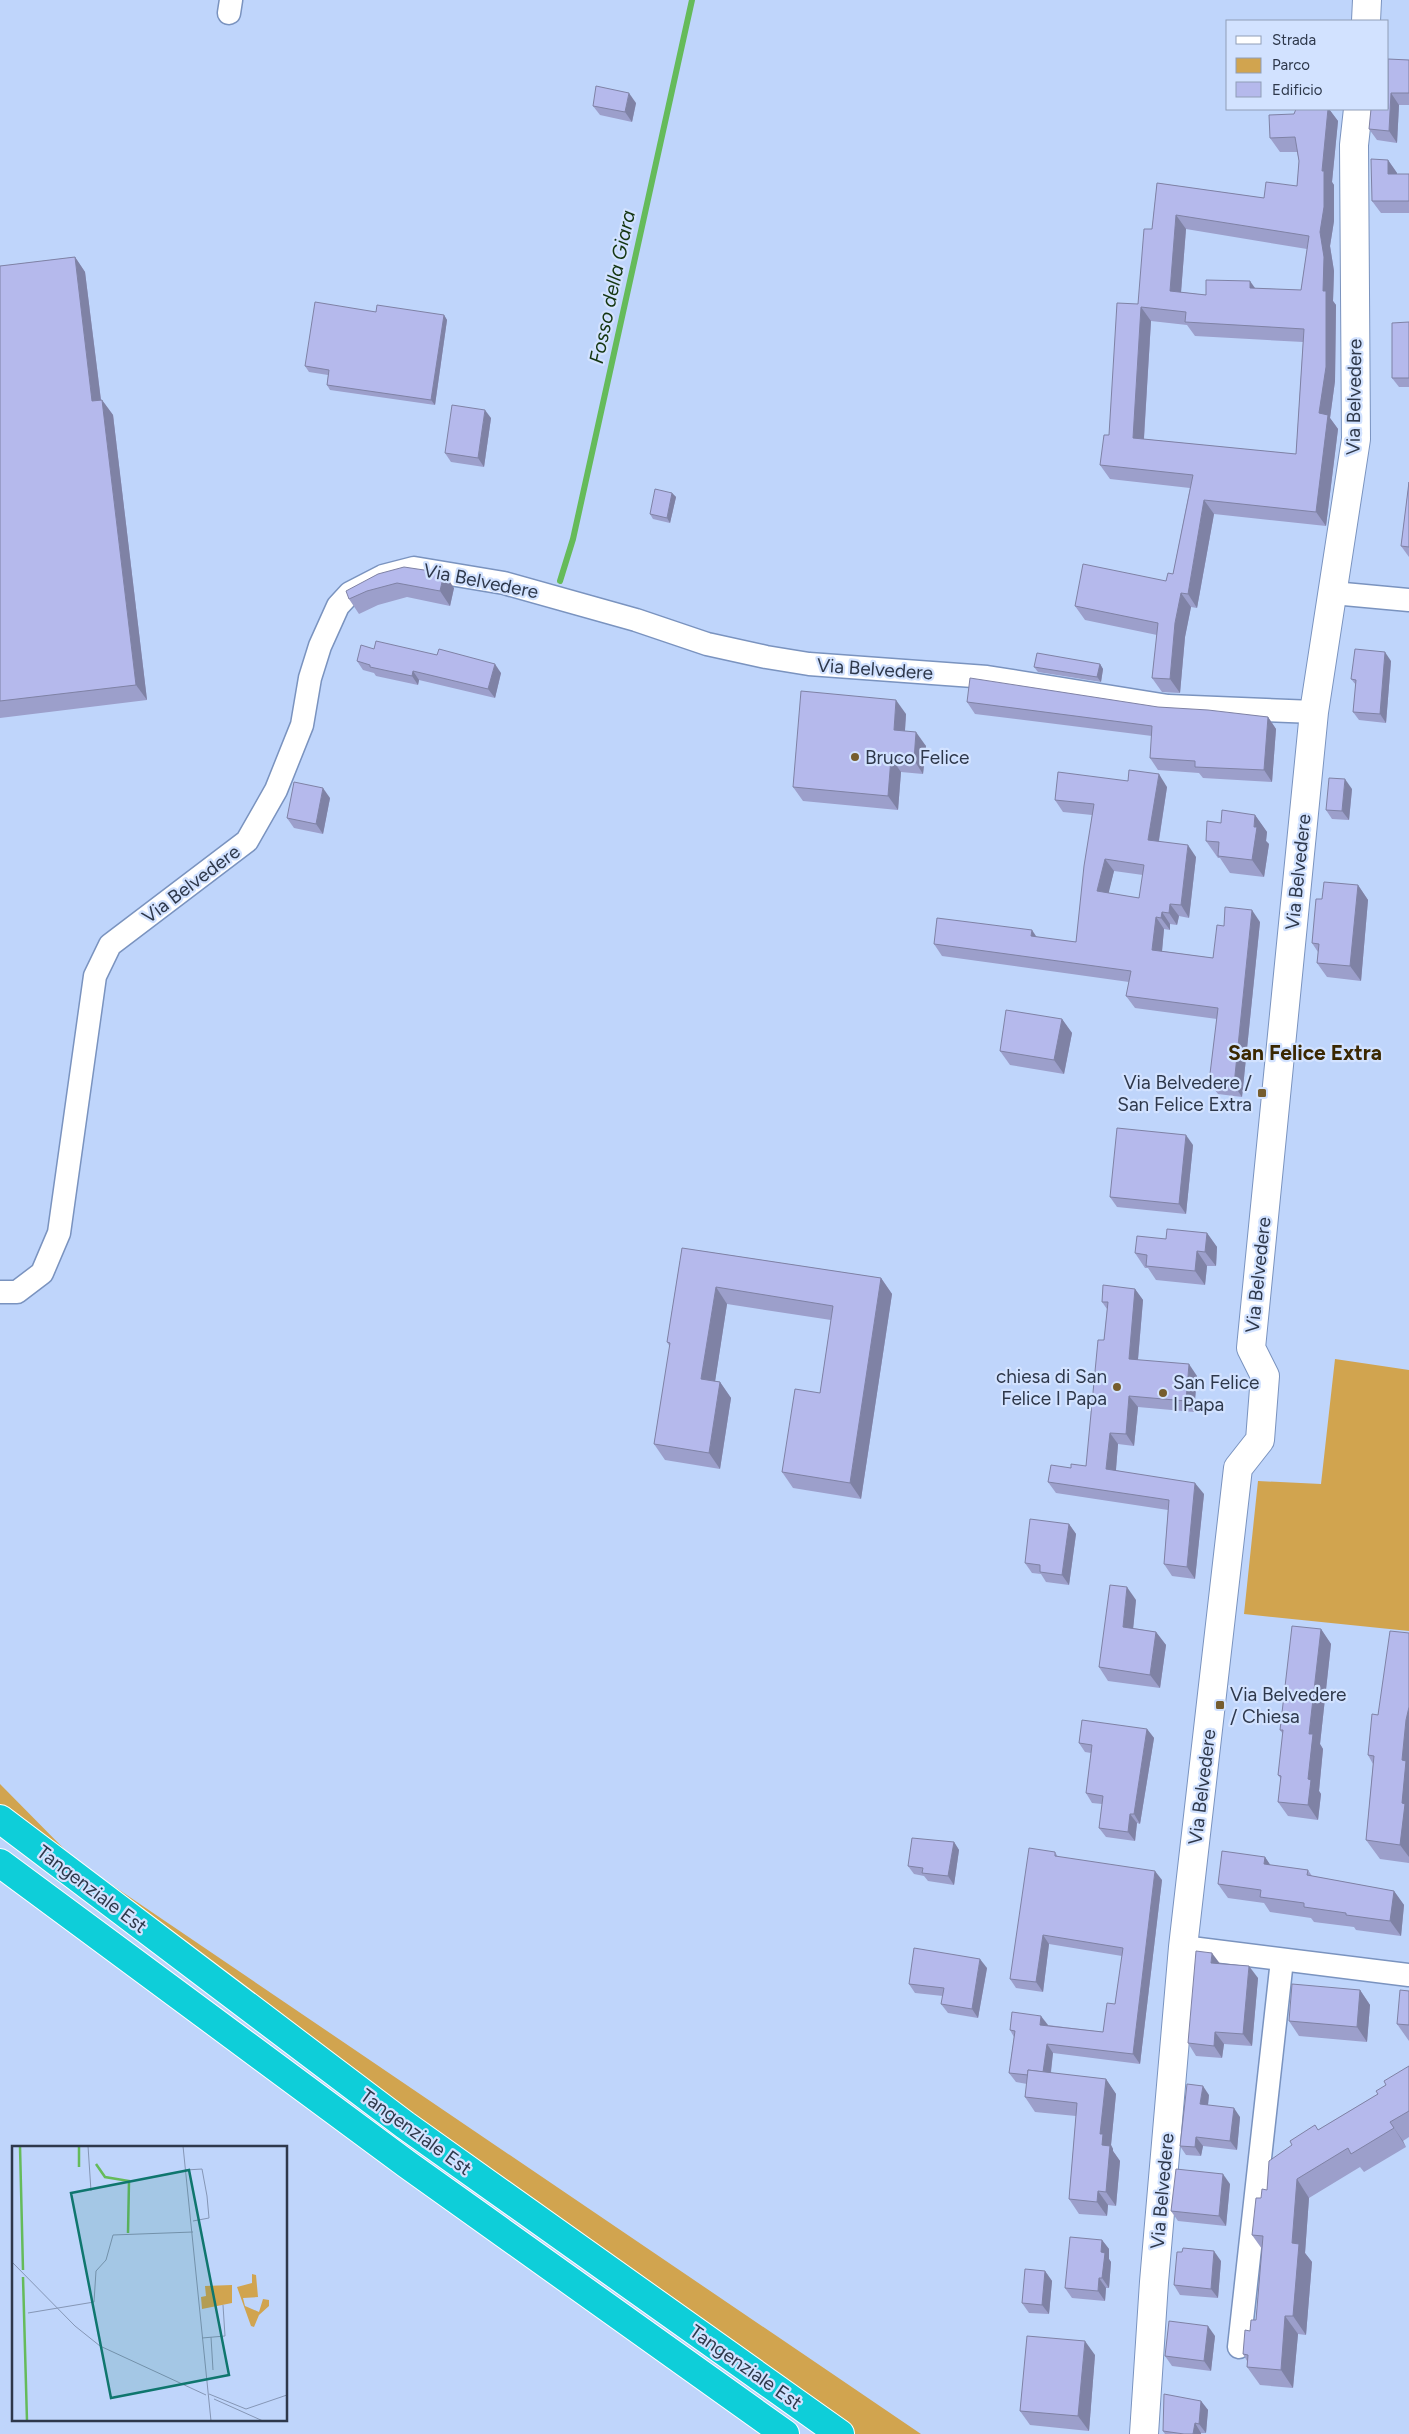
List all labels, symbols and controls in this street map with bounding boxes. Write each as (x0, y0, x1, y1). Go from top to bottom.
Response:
legend (1226, 20, 1389, 110)
text: Strada (1272, 31, 1316, 49)
text: Parco (1272, 56, 1310, 74)
text: Edificio (1272, 81, 1323, 99)
water label: Fosso della Giara (584, 208, 640, 366)
street label: Via Belvedere (1341, 339, 1367, 455)
street label: Via Belvedere (422, 559, 540, 603)
street label: Via Belvedere (816, 653, 934, 685)
place label: Bruco Felice (865, 746, 969, 769)
marker: Bruco Felice (849, 751, 861, 763)
street label: Via Belvedere (1280, 813, 1316, 931)
street label: Via Belvedere (138, 840, 244, 928)
district label: San Felice Extra (1228, 1040, 1382, 1065)
place label: Via Belvedere / San Felice Extra (1117, 1071, 1253, 1116)
marker: Via Belvedere / San Felice Extra (1256, 1087, 1268, 1099)
street label: Via Belvedere (1240, 1216, 1276, 1334)
place label: chiesa di San Felice I Papa (996, 1365, 1107, 1410)
place label: San Felice I Papa (1173, 1371, 1259, 1416)
marker: chiesa di San Felice I Papa (1111, 1381, 1123, 1393)
marker: San Felice I Papa (1157, 1387, 1169, 1399)
place label: Via Belvedere / Chiesa (1230, 1683, 1346, 1728)
marker: Via Belvedere / Chiesa (1214, 1699, 1226, 1711)
street label: Via Belvedere (1183, 1728, 1221, 1846)
street label: Tangenziale Est (32, 1840, 152, 1938)
street label: Tangenziale Est (356, 2084, 476, 2180)
street label: Via Belvedere (1145, 2132, 1179, 2250)
inset map (12, 2146, 288, 2422)
street label: Tangenziale Est (685, 2320, 807, 2414)

